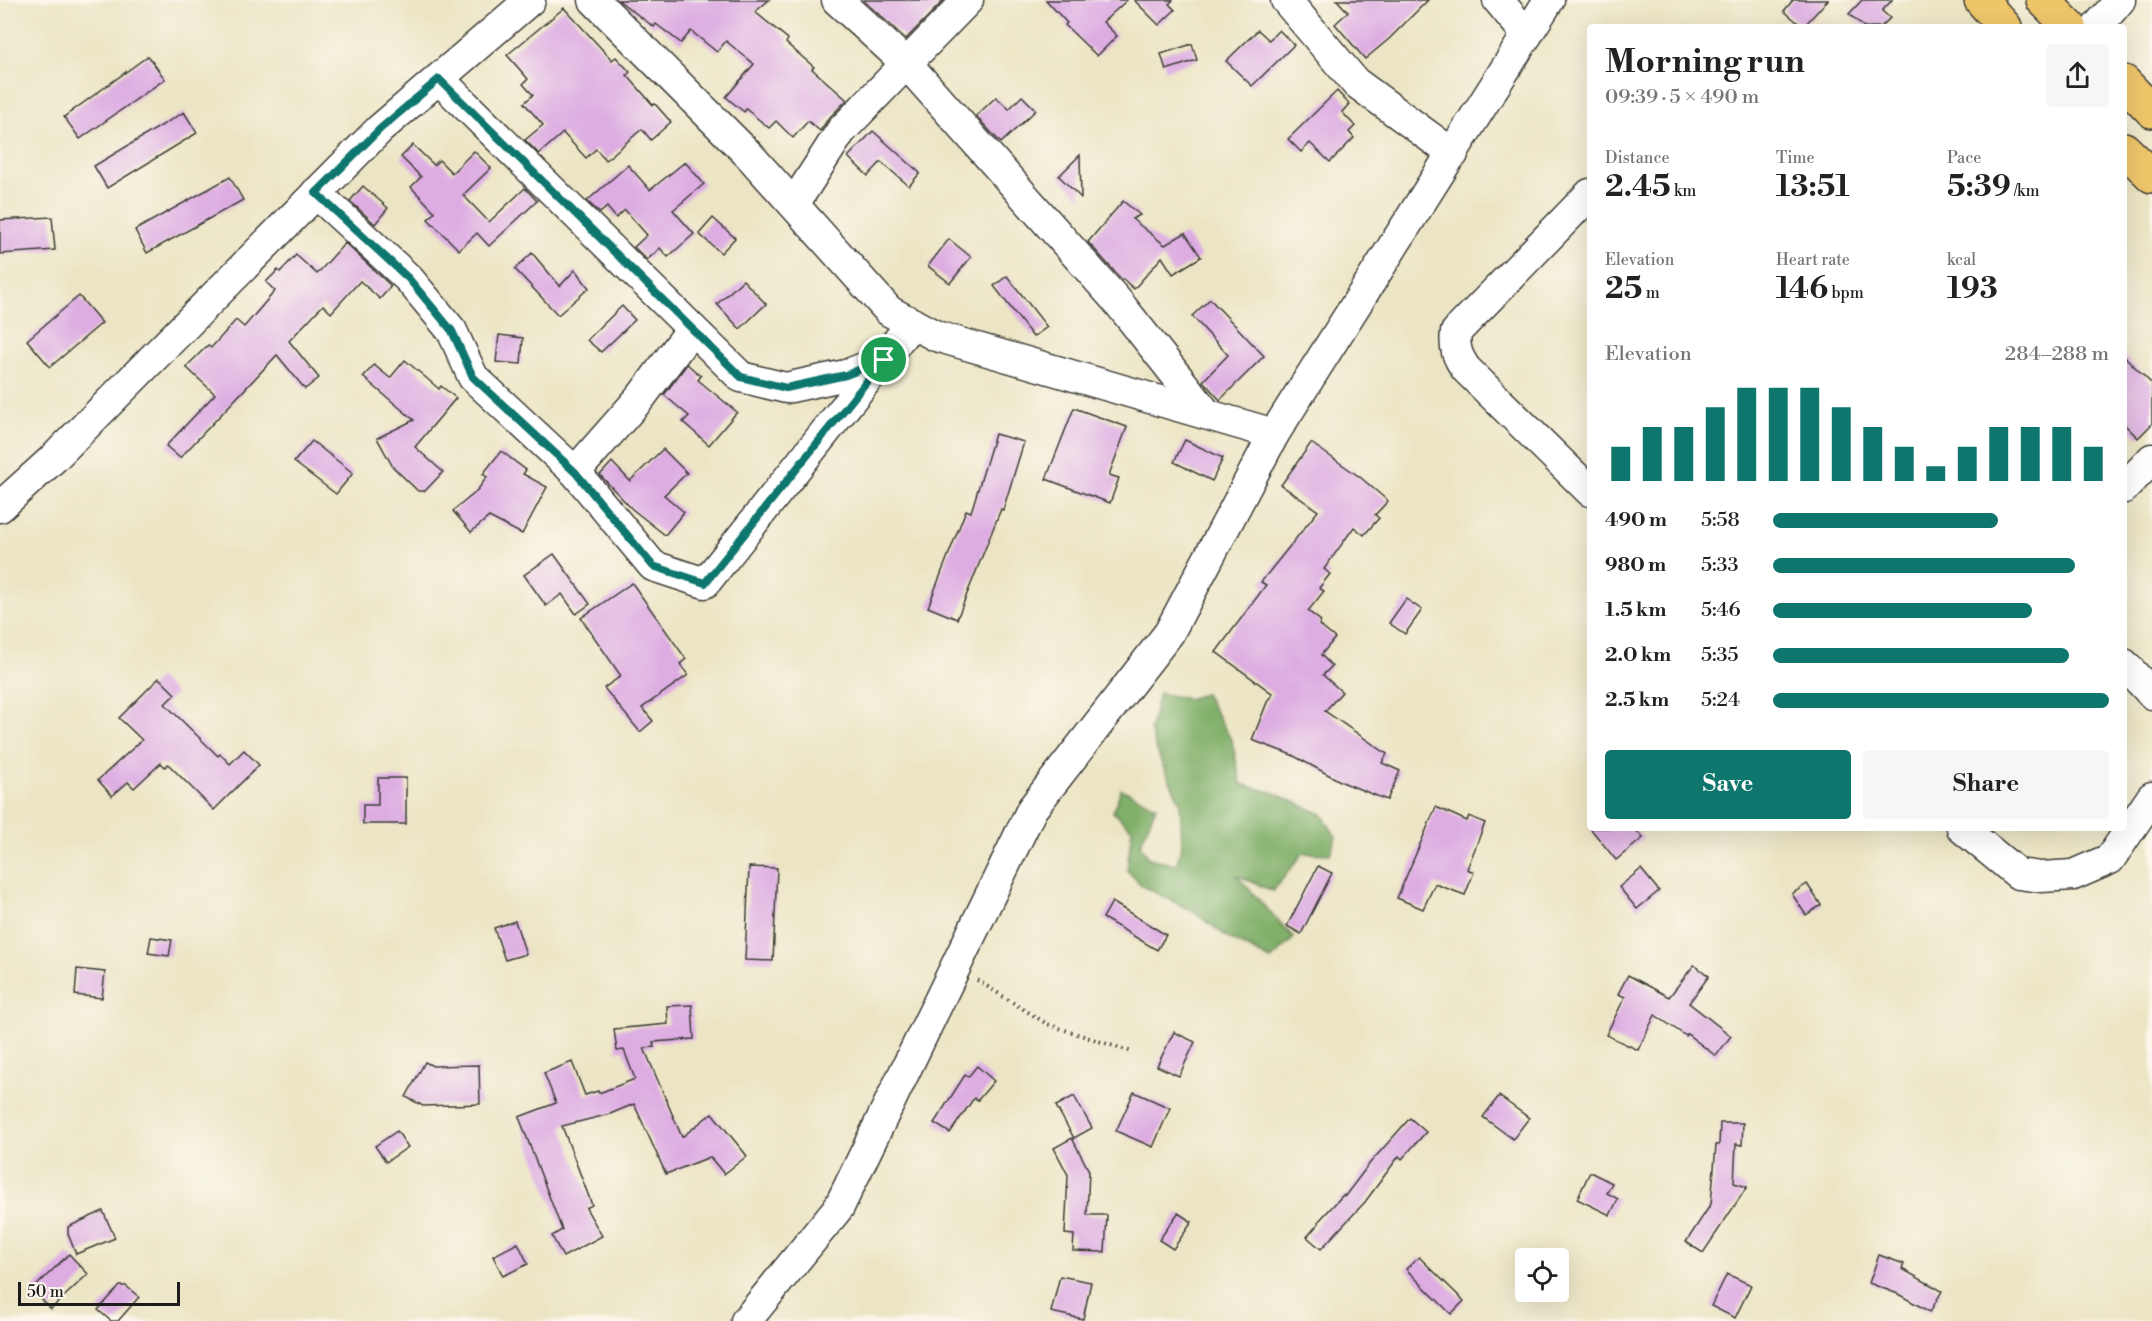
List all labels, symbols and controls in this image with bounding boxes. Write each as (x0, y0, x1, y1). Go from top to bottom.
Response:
text: Morning run (1605, 42, 1805, 83)
button: share (2046, 44, 2109, 107)
text: 09:39 · 5 × 490 m (1605, 85, 1759, 110)
text: Distance (1605, 148, 1670, 168)
text: Time (1776, 148, 1815, 168)
text: Pace (1947, 148, 1981, 168)
text: 2.45 (1605, 168, 1671, 206)
text: 13:51 (1776, 168, 1850, 206)
text: 5:39 (1947, 168, 2011, 206)
text: km (1671, 181, 1696, 201)
text: /km (2011, 181, 2040, 201)
text: Elevation (1605, 250, 1674, 270)
text: Heart rate (1776, 250, 1850, 270)
text: kcal (1947, 250, 1976, 270)
text: 25 (1605, 270, 1642, 308)
text: 146 (1776, 270, 1828, 308)
text: 193 (1947, 270, 1998, 308)
text: m (1642, 283, 1660, 303)
text: bpm (1828, 283, 1864, 303)
pin (858, 334, 909, 385)
text: Elevation (1605, 342, 1692, 367)
text: 284–288 m (2005, 342, 2109, 367)
icon: arrive (867, 343, 900, 376)
text: 490 m (1605, 508, 1667, 533)
text: 5:58 (1701, 508, 1740, 533)
text: 980 m (1605, 553, 1666, 578)
text: 5:33 (1701, 553, 1739, 578)
text: 1.5 km (1605, 598, 1666, 623)
text: 5:46 (1701, 598, 1741, 623)
text: 2.0 km (1605, 643, 1671, 668)
text: 5:35 (1701, 643, 1739, 668)
text: 2.5 km (1605, 688, 1669, 713)
text: 5:24 (1701, 688, 1740, 713)
button: Save (1605, 750, 1851, 819)
button: Share (1863, 750, 2109, 819)
map controls (1515, 1248, 1569, 1302)
button: locate (1515, 1248, 1569, 1302)
scale bar (18, 1279, 180, 1306)
text: 50 m (27, 1282, 64, 1302)

